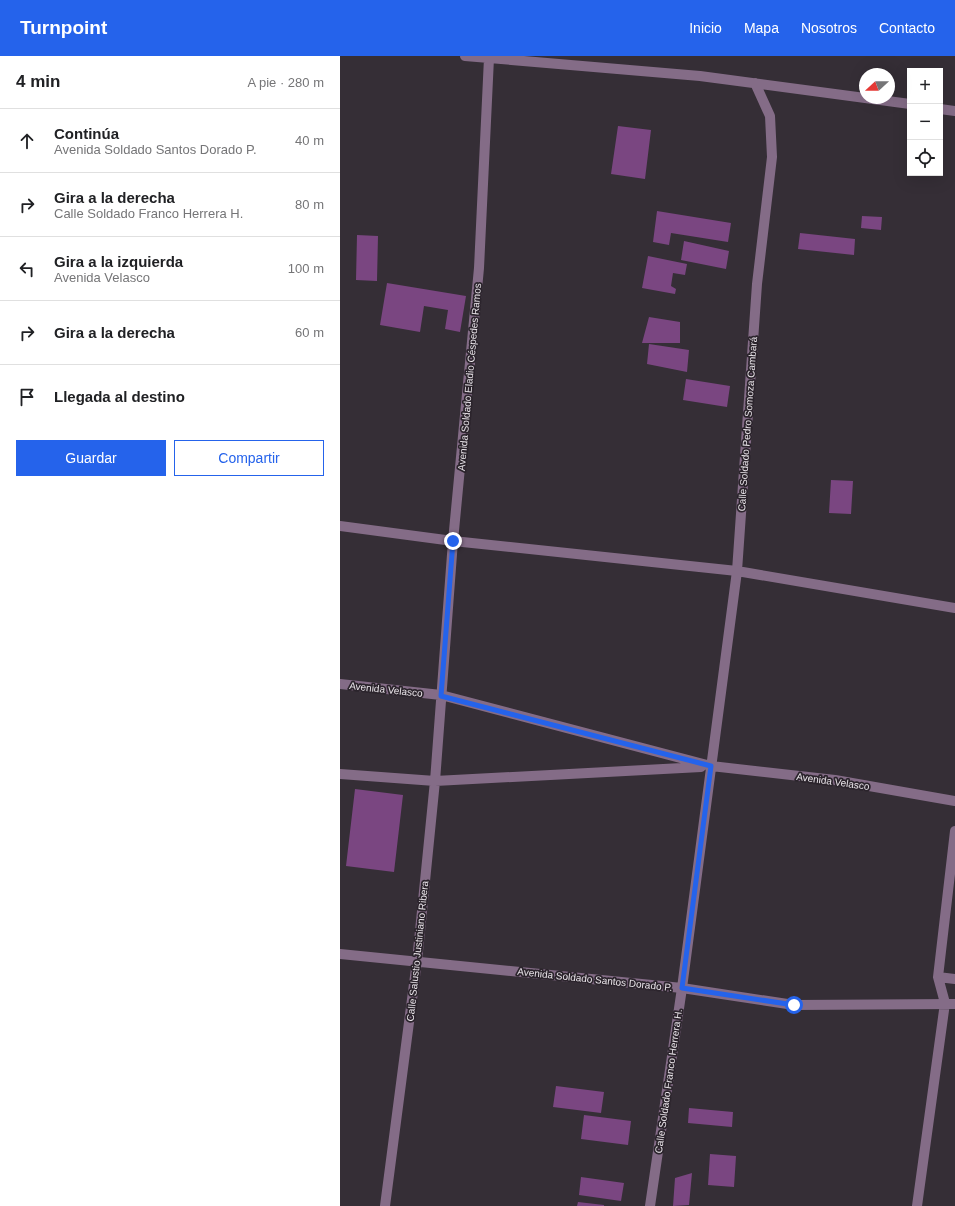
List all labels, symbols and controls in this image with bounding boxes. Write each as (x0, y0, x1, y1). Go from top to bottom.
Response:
text: Turnpoint (20, 17, 107, 38)
text: Inicio (689, 20, 722, 36)
text: Mapa (744, 20, 779, 36)
text: Nosotros (801, 20, 857, 36)
text: Contacto (879, 20, 935, 36)
north arrow (859, 68, 895, 104)
map controls (907, 68, 943, 176)
button: + (907, 68, 943, 104)
text: 4 min (16, 72, 60, 91)
text: A pie · 280 m (247, 75, 324, 90)
button: − (907, 104, 943, 140)
text: Continúa (54, 125, 119, 142)
icon: ahead (16, 130, 38, 152)
text: 40 m (295, 133, 324, 148)
button: locate (907, 140, 943, 176)
text: Avenida Soldado Santos Dorado P. (54, 142, 257, 157)
text: Gira a la derecha (54, 189, 175, 206)
icon: right (16, 194, 38, 216)
text: 80 m (295, 197, 324, 212)
text: Calle Soldado Franco Herrera H. (54, 206, 243, 221)
text: Gira a la izquierda (54, 253, 183, 270)
icon: left (16, 258, 38, 280)
text: 100 m (288, 261, 324, 276)
text: Avenida Velasco (54, 270, 150, 285)
street label: Avenida Soldado Eladio Céspedes Ramos (456, 283, 483, 471)
icon: right (16, 322, 38, 344)
text: Gira a la derecha (54, 324, 175, 341)
text: 60 m (295, 325, 324, 340)
street label: Calle Soldado Pedro Somoza Cambará (736, 336, 759, 512)
icon: arrive (16, 386, 38, 408)
text: Llegada al destino (54, 388, 185, 405)
button: Guardar (16, 440, 166, 476)
button: Compartir (174, 440, 324, 476)
route end (444, 532, 462, 550)
street label: Avenida Velasco (349, 680, 424, 699)
street label: Avenida Velasco (796, 771, 871, 792)
street label: Calle Salustio Justiniano Ribera (405, 880, 430, 1022)
street label: Avenida Soldado Santos Dorado P. (517, 966, 673, 993)
route start (785, 996, 803, 1014)
street label: Calle Soldado Franco Herrera H. (653, 1008, 684, 1154)

